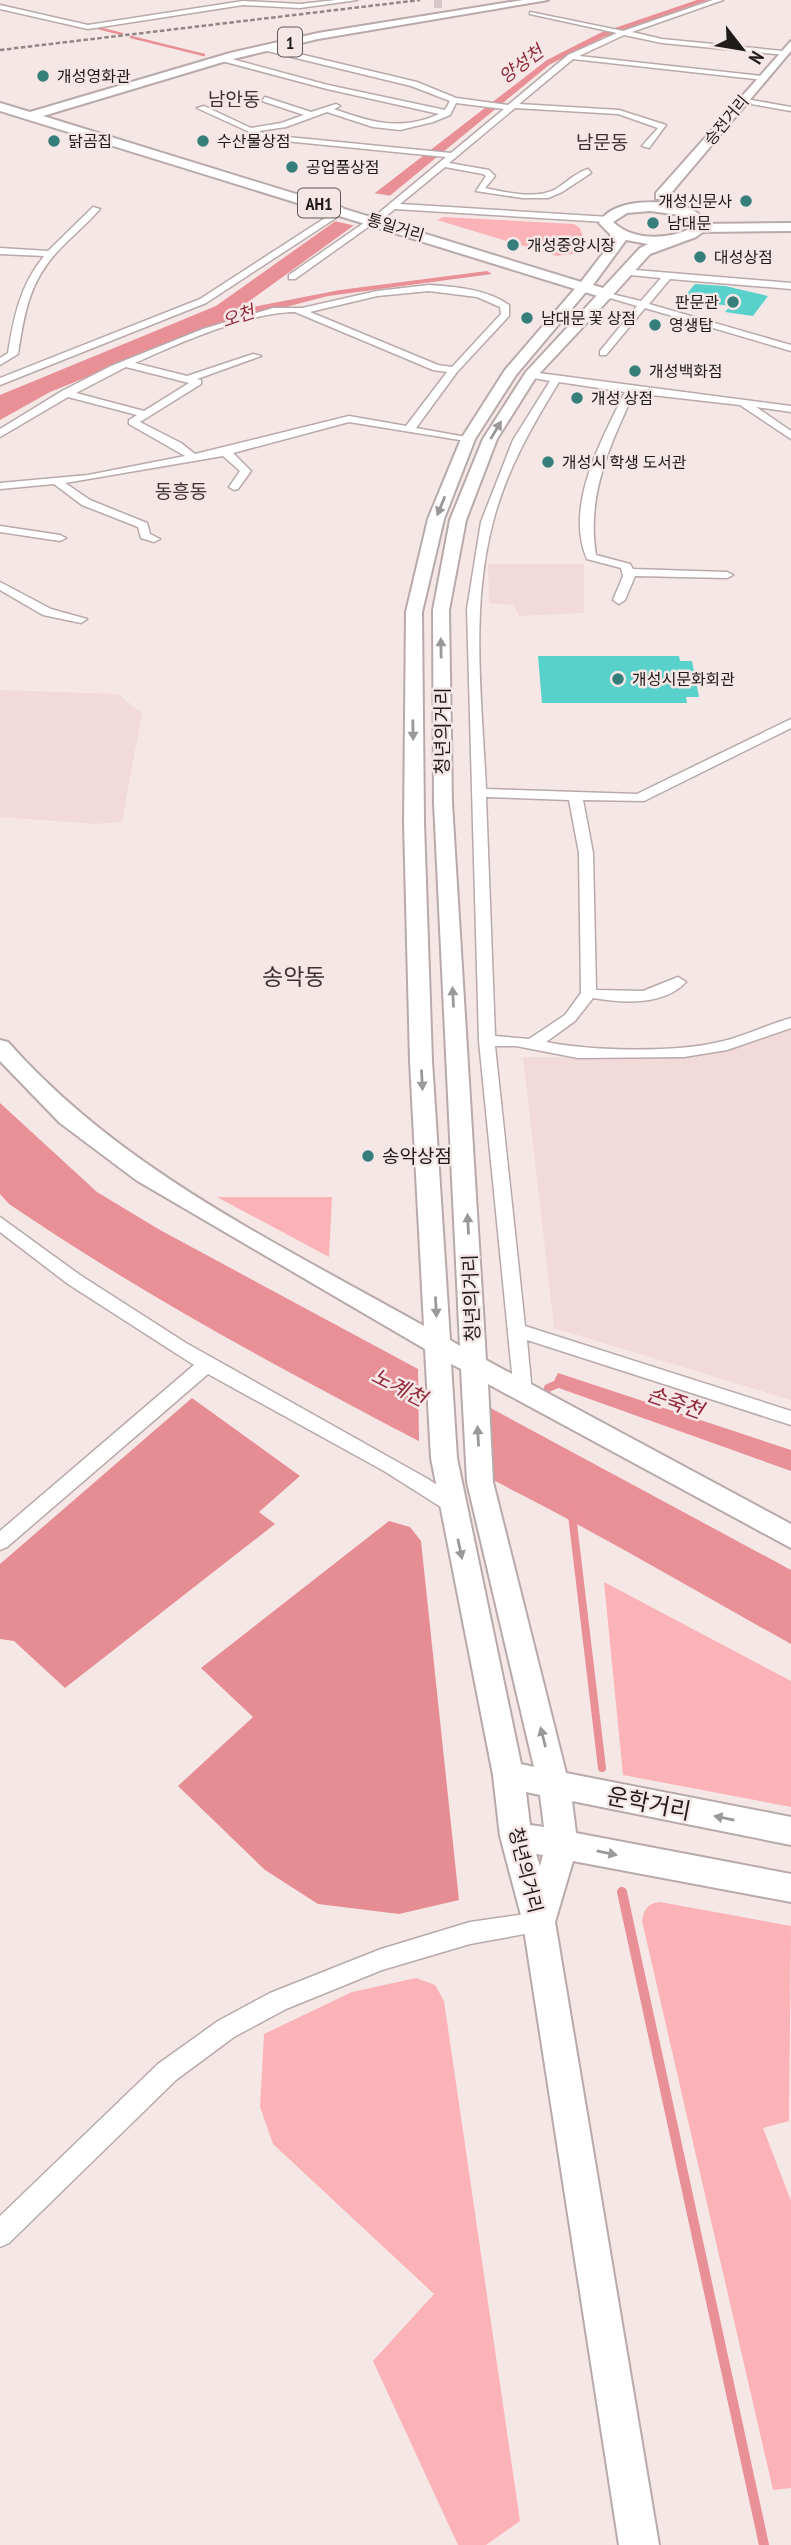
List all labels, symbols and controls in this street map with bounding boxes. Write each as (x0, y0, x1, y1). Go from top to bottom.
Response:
north arrow (707, 14, 777, 84)
road number: 1 (278, 28, 302, 56)
water label: 양성천 (494, 38, 550, 88)
text: N (744, 47, 770, 68)
place label: 개성영화관 (57, 66, 131, 86)
marker: 개성영화관 (35, 68, 51, 84)
district label: 남안동 (208, 87, 260, 111)
street label: 승전거리 (699, 91, 753, 149)
district label: 남문동 (576, 130, 628, 154)
place label: 닭곰집 (68, 131, 112, 151)
place label: 수산물상점 (217, 131, 291, 151)
marker: 닭곰집 (46, 133, 62, 149)
marker: 수산물상점 (195, 133, 211, 149)
place label: 공업품상점 (306, 157, 380, 177)
marker: 공업품상점 (284, 159, 300, 175)
road number: AH1 (298, 188, 340, 218)
place label: 개성신문사 (658, 191, 732, 211)
marker: 개성신문사 (738, 193, 754, 209)
street label: 통일거리 (365, 209, 427, 245)
place label: 남대문 (667, 213, 711, 233)
marker: 남대문 (645, 215, 661, 231)
place label: 개성중앙시장 (527, 235, 616, 255)
marker: 개성중앙시장 (505, 237, 521, 253)
place label: 대성상점 (714, 247, 773, 267)
marker: 대성상점 (692, 249, 708, 265)
place label: 판문관 (675, 292, 719, 312)
marker: 판문관 (725, 294, 741, 310)
water label: 오천 (219, 299, 260, 332)
place label: 남대문 꽃 상점 (541, 308, 636, 328)
marker: 남대문 꽃 상점 (519, 310, 535, 326)
place label: 영생탑 (669, 315, 713, 335)
marker: 영생탑 (647, 317, 663, 333)
place label: 개성백화점 (649, 361, 723, 381)
marker: 개성백화점 (627, 363, 643, 379)
place label: 개성 상점 (591, 388, 653, 408)
marker: 개성 상점 (569, 390, 585, 406)
one-way arrow (490, 420, 503, 439)
place label: 개성시 학생 도서관 (562, 452, 687, 472)
marker: 개성시 학생 도서관 (540, 454, 556, 470)
district label: 동흥동 (155, 479, 207, 503)
one-way arrow (435, 496, 447, 516)
one-way arrow (435, 636, 447, 658)
place label: 개성시문화회관 (632, 669, 735, 689)
marker: 개성시문화회관 (610, 671, 626, 687)
street label: 청년의거리 (430, 687, 454, 775)
one-way arrow (407, 719, 419, 741)
district label: 송악동 (262, 962, 326, 991)
one-way arrow (447, 986, 458, 1008)
one-way arrow (417, 1069, 428, 1091)
place label: 송악상점 (382, 1144, 452, 1168)
marker: 송악상점 (360, 1148, 376, 1164)
one-way arrow (462, 1213, 473, 1235)
street label: 청년의거리 (457, 1254, 485, 1342)
one-way arrow (431, 1296, 442, 1318)
water label: 노계천 (367, 1362, 433, 1413)
water label: 손죽천 (643, 1380, 709, 1425)
one-way arrow (472, 1425, 483, 1447)
one-way arrow (455, 1538, 466, 1560)
one-way arrow (537, 1726, 548, 1748)
street label: 운학거리 (605, 1781, 693, 1825)
one-way arrow (713, 1812, 735, 1823)
street label: 청년의거리 (504, 1825, 548, 1915)
one-way arrow (596, 1848, 618, 1859)

